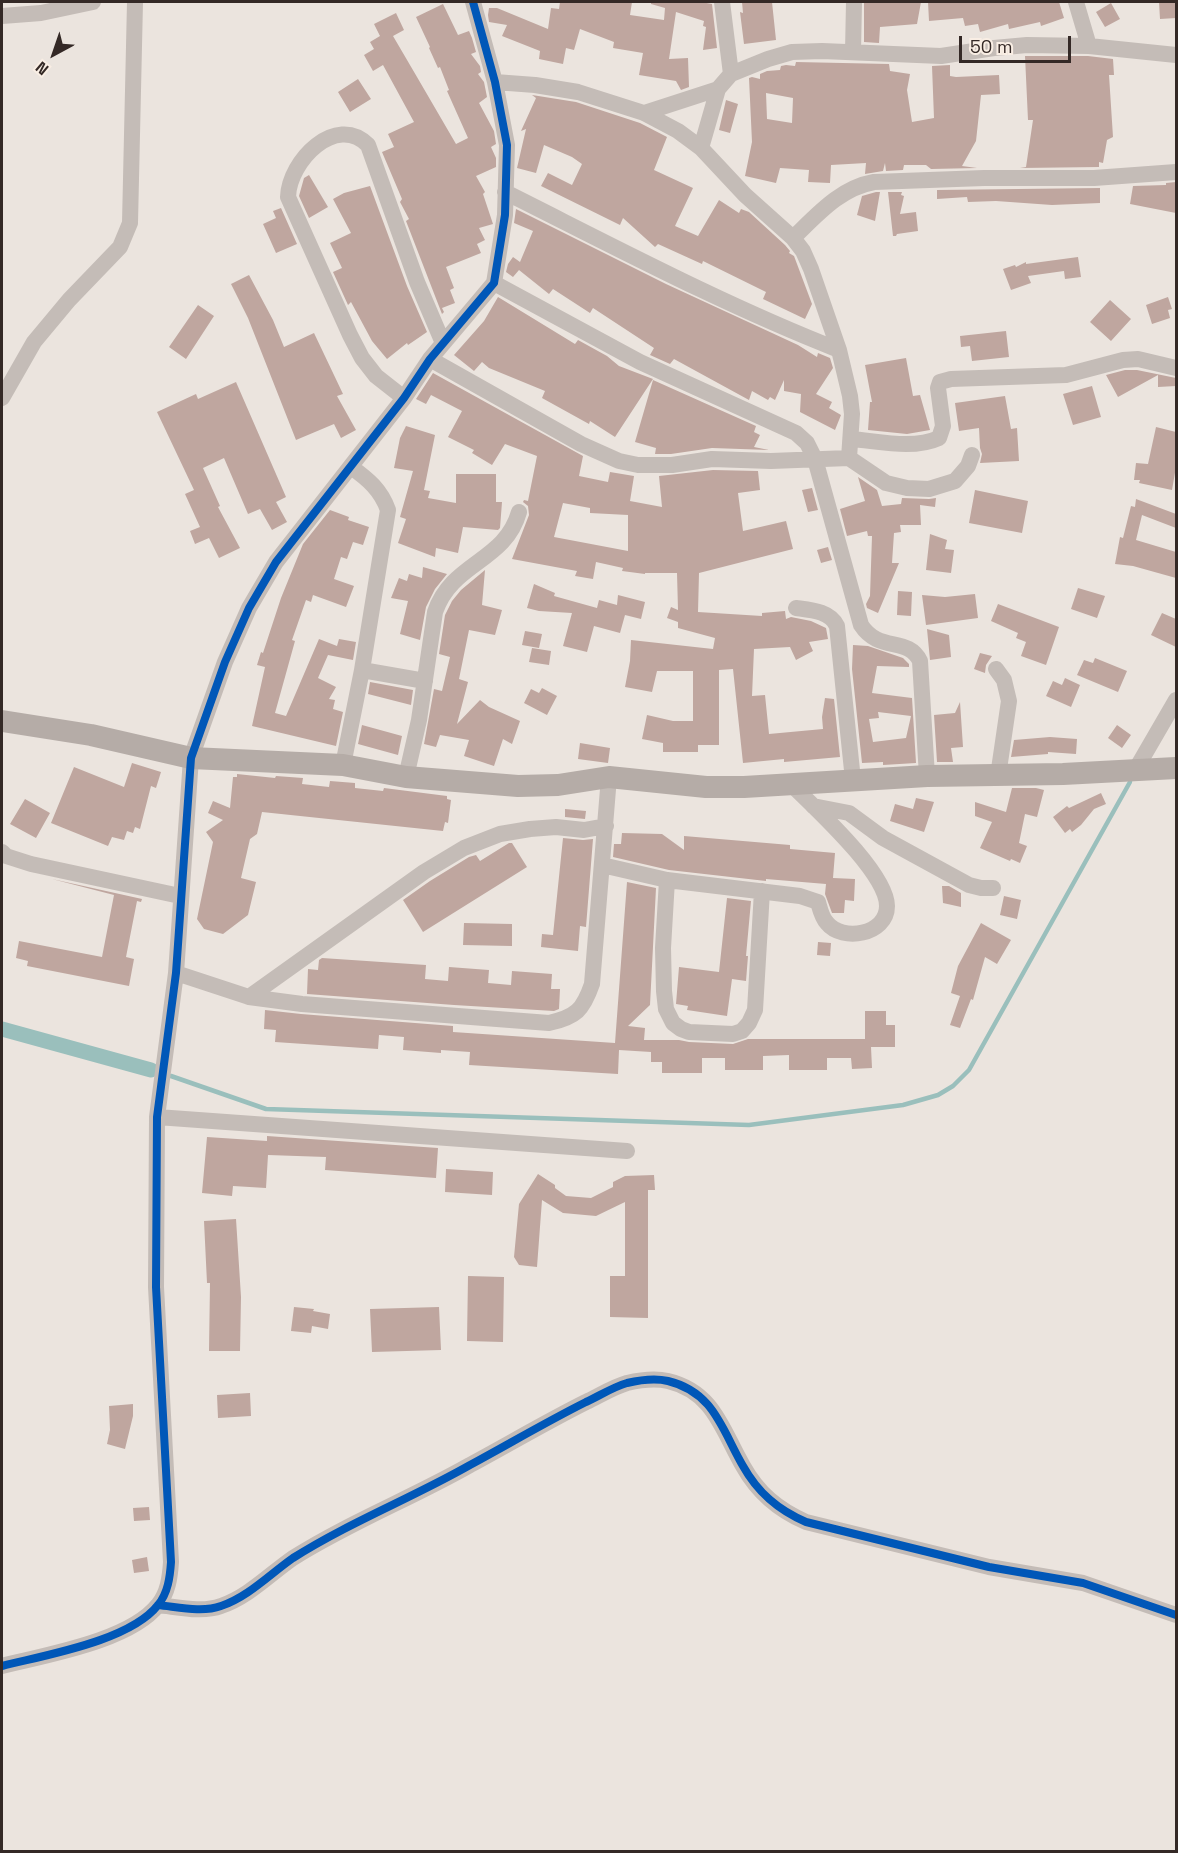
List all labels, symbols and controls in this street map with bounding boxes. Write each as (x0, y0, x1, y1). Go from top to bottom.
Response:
north arrow (24, 24, 84, 84)
scale bar (962, 24, 1074, 62)
text: 50 m (970, 35, 1012, 58)
text: N (31, 57, 53, 80)

